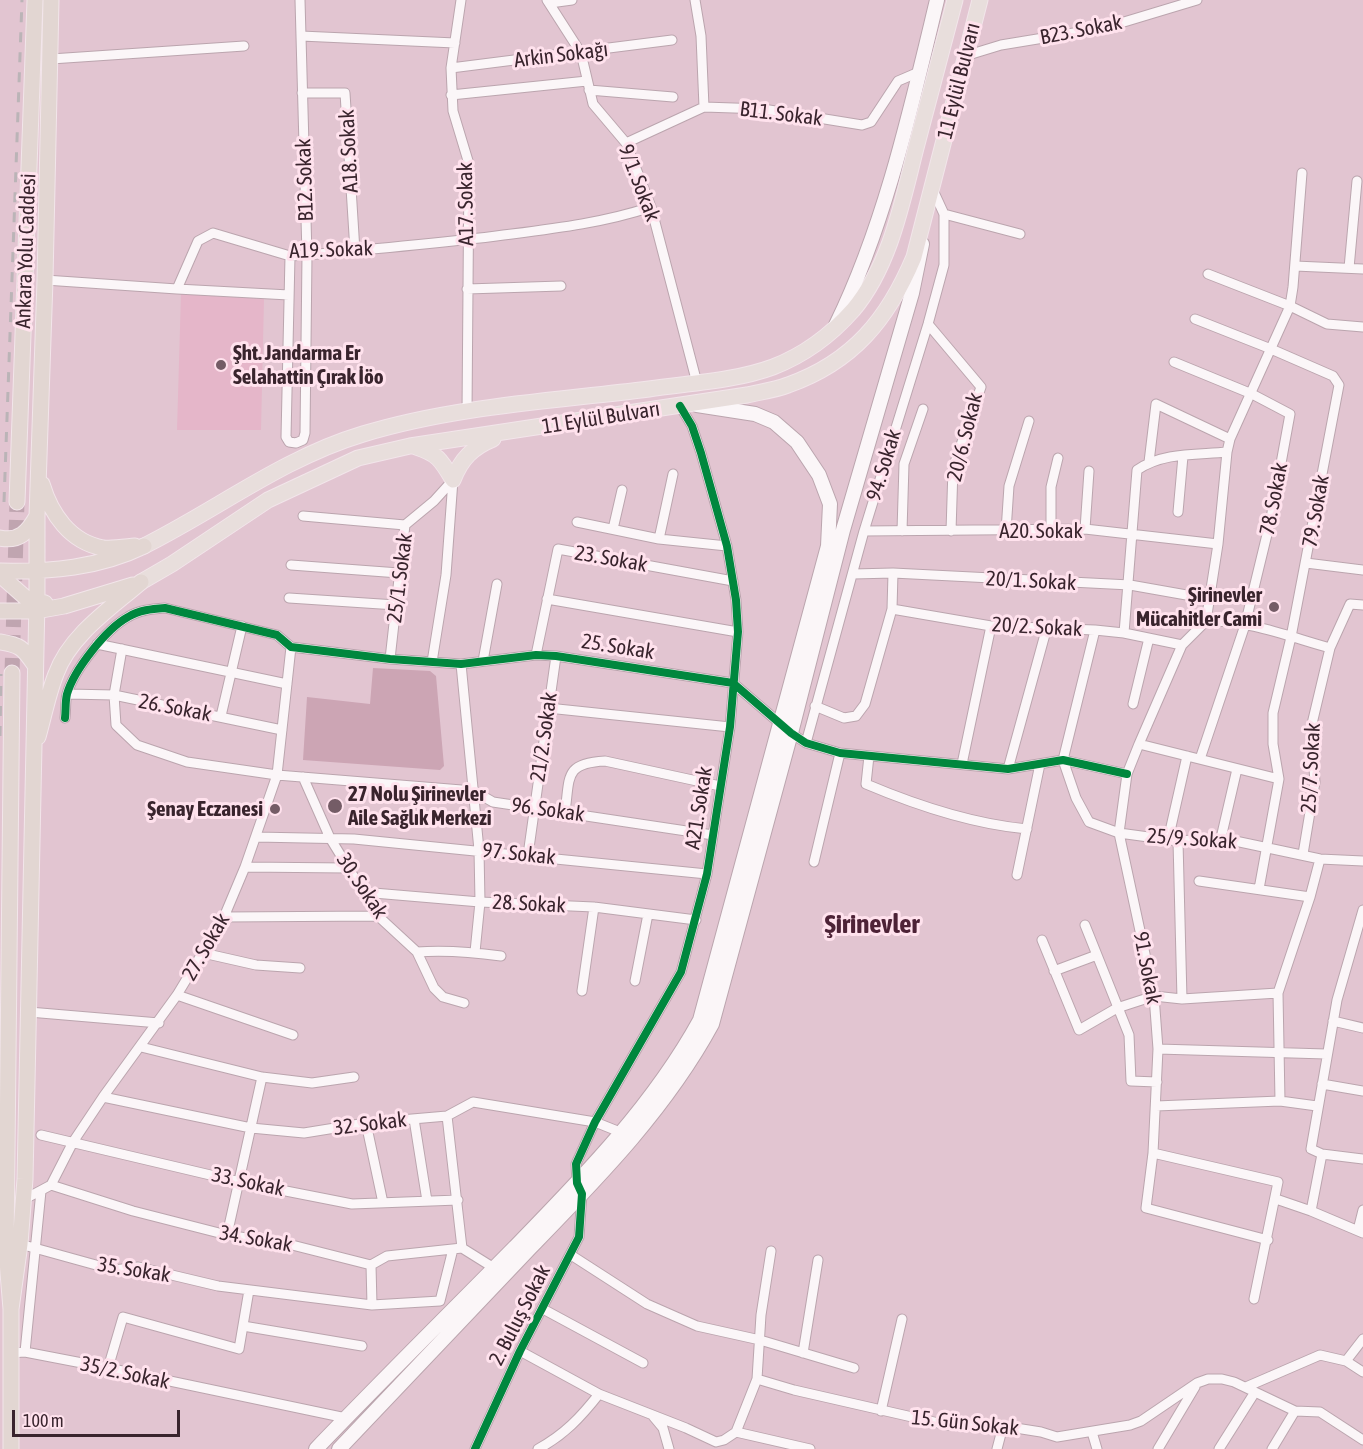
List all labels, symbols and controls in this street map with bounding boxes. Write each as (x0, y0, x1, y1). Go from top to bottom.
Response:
street label: B23. Sokak (1038, 10, 1124, 50)
street label: 11 Eylül Bulvarı (932, 20, 986, 142)
street label: Arkin Sokağı (513, 37, 609, 73)
street label: B11. Sokak (738, 96, 824, 132)
street label: A18. Sokak (334, 109, 364, 193)
street label: B12. Sokak (291, 138, 319, 222)
street label: 9/1. Sokak (613, 141, 665, 225)
street label: A17. Sokak (453, 162, 479, 246)
street label: Ankara Yolu Caddesi (11, 173, 41, 329)
street label: A19. Sokak (289, 236, 373, 264)
place label: Şht. Jandarma Er Selahattin Çırak İöo (233, 340, 384, 390)
marker: Şht. Jandarma Er Selahattin Çırak İöo (214, 358, 228, 372)
street label: 20/6. Sokak (942, 390, 988, 484)
street label: 11 Eylül Bulvarı (540, 396, 662, 440)
street label: 94. Sokak (861, 426, 907, 504)
street label: 78. Sokak (1255, 461, 1293, 537)
street label: 79. Sokak (1297, 473, 1335, 549)
street label: A20. Sokak (999, 518, 1083, 544)
street label: 25/1. Sokak (382, 532, 418, 624)
street label: 23. Sokak (573, 540, 649, 578)
street label: 20/1. Sokak (985, 566, 1077, 596)
place label: Şirinevler Mücahitler Cami (1136, 582, 1262, 632)
marker: Şirinevler Mücahitler Cami (1267, 600, 1281, 614)
street label: 20/2. Sokak (991, 612, 1083, 642)
street label: 25. Sokak (580, 629, 656, 665)
street label: 26. Sokak (137, 689, 213, 727)
street label: 21/2. Sokak (525, 691, 563, 783)
street label: 25/7. Sokak (1296, 722, 1326, 814)
street label: A21. Sokak (680, 765, 718, 851)
place label: 27 Nolu Şirinevler Aile Sağlık Merkezi (348, 781, 492, 831)
street label: 96. Sokak (510, 792, 586, 828)
place label: Şenay Eczanesi (147, 796, 263, 822)
marker: 27 Nolu Şirinevler Aile Sağlık Merkezi (326, 797, 344, 815)
marker: Şenay Eczanesi (268, 802, 282, 816)
street label: 25/9. Sokak (1146, 823, 1238, 855)
street label: 97. Sokak (481, 838, 557, 870)
street label: 30. Sokak (331, 849, 393, 923)
street label: 28. Sokak (492, 889, 566, 919)
district label: Şirinevler (824, 908, 920, 940)
street label: 27. Sokak (177, 909, 235, 985)
street label: 91. Sokak (1128, 930, 1166, 1006)
street label: 32. Sokak (332, 1107, 408, 1141)
street label: 33. Sokak (210, 1162, 286, 1202)
street label: 34. Sokak (218, 1220, 294, 1258)
street label: 35. Sokak (96, 1252, 172, 1288)
street label: 2. Buluş Sokak (484, 1260, 556, 1370)
street label: 35/2. Sokak (78, 1351, 172, 1395)
scale bar (15, 1398, 183, 1436)
street label: 15. Gün Sokak (910, 1405, 1020, 1441)
text: 100 m (23, 1410, 64, 1431)

